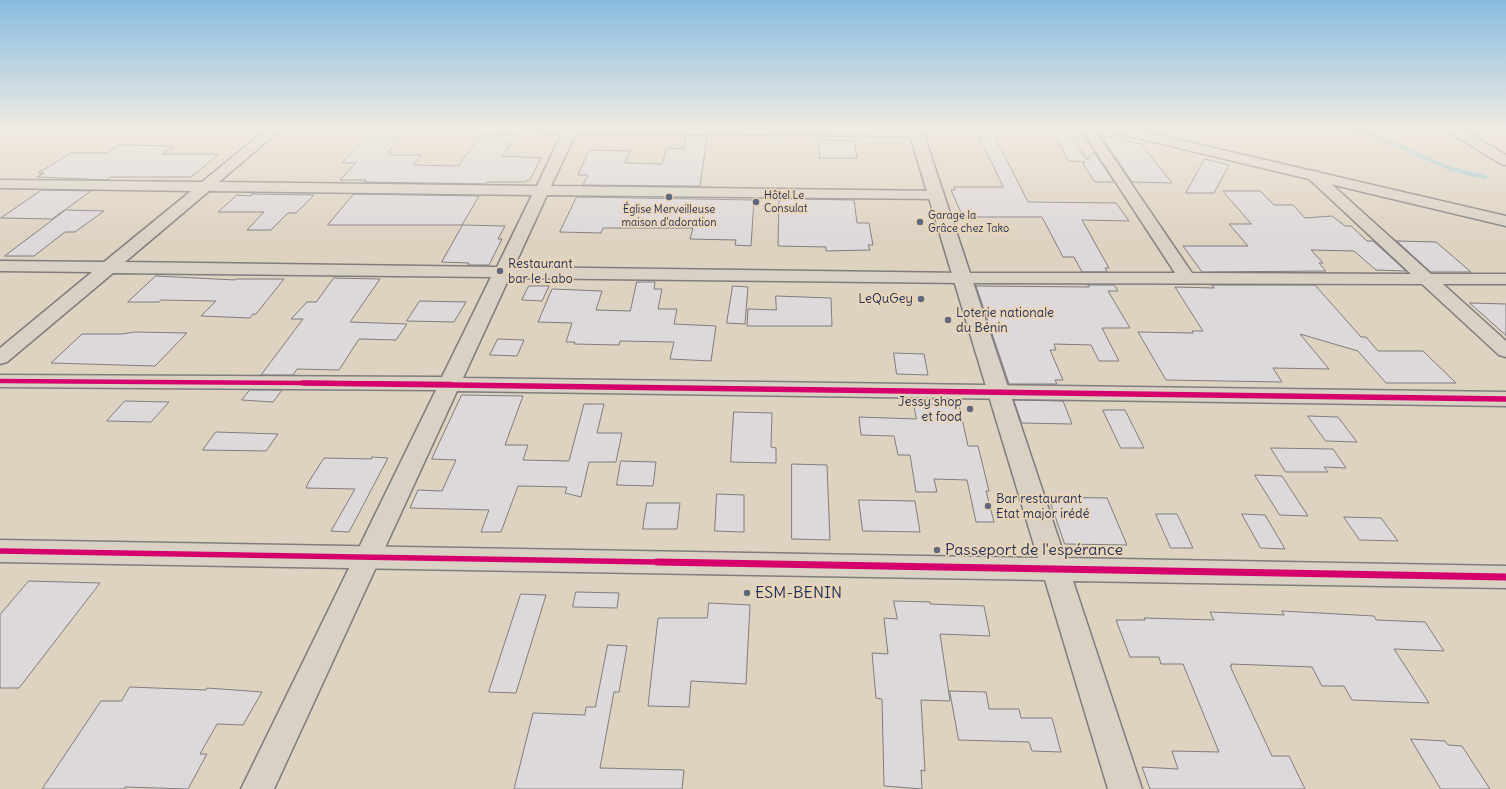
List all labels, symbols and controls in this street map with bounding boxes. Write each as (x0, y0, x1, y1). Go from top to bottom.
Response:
place label: Hôtel Le Consulat (764, 189, 808, 215)
marker: Église Merveilleuse maison d'adoration (664, 192, 674, 202)
marker: Hôtel Le Consulat (751, 197, 761, 207)
place label: Église Merveilleuse maison d'adoration (621, 203, 717, 229)
place label: Garage la Grâce chez Tako (928, 209, 1009, 235)
marker: Garage la Grâce chez Tako (915, 217, 925, 227)
place label: Restaurant bar le Labo (508, 256, 573, 287)
marker: Restaurant bar le Labo (495, 266, 505, 276)
place label: LeQuGey (858, 291, 913, 307)
marker: LeQuGey (916, 294, 926, 304)
place label: Loterie nationale du Bénin (956, 305, 1054, 336)
marker: Loterie nationale du Bénin (943, 315, 953, 325)
place label: Jessy shop et food (898, 394, 962, 425)
marker: Jessy shop et food (965, 404, 975, 414)
place label: Bar restaurant Etat major irédé (996, 491, 1090, 522)
marker: Bar restaurant Etat major irédé (983, 501, 993, 511)
place label: Passeport de l'espérance (945, 540, 1123, 560)
marker: Passeport de l'espérance (932, 545, 942, 555)
place label: ESM-BENIN (755, 583, 842, 603)
marker: ESM-BENIN (742, 588, 752, 598)

